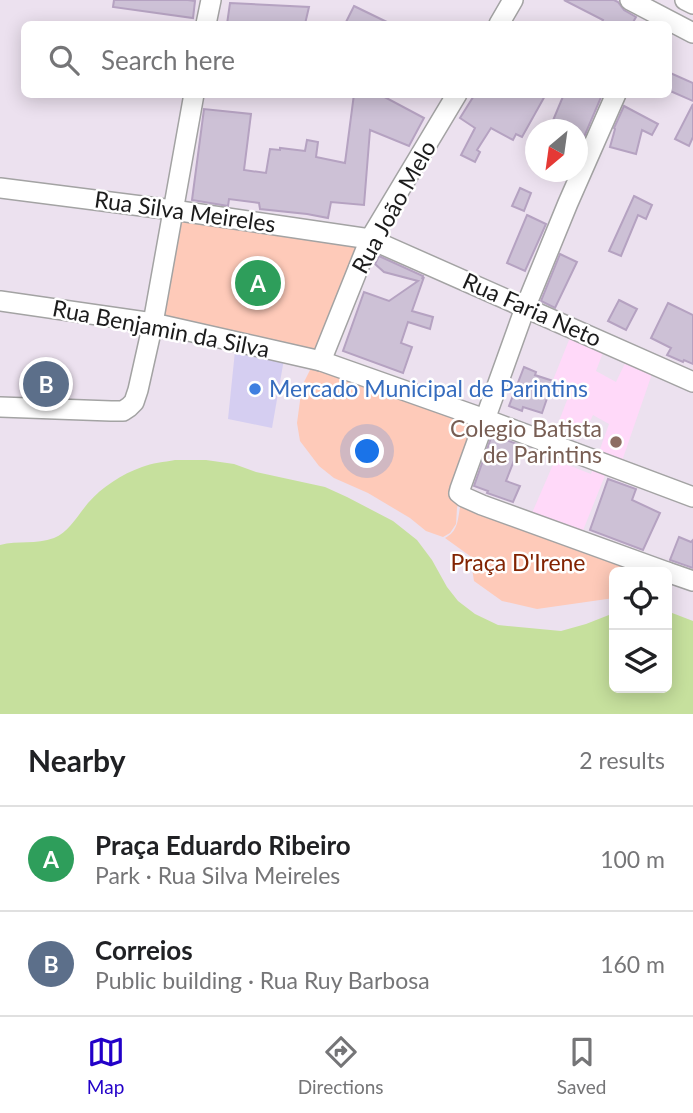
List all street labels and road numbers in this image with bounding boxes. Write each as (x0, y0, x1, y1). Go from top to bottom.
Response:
street label: Rua João Melo (345, 135, 441, 278)
street label: Rua Silva Meireles (93, 184, 278, 238)
street label: Rua Faria Neto (459, 266, 606, 352)
street label: Rua Benjamin da Silva (50, 293, 272, 363)

